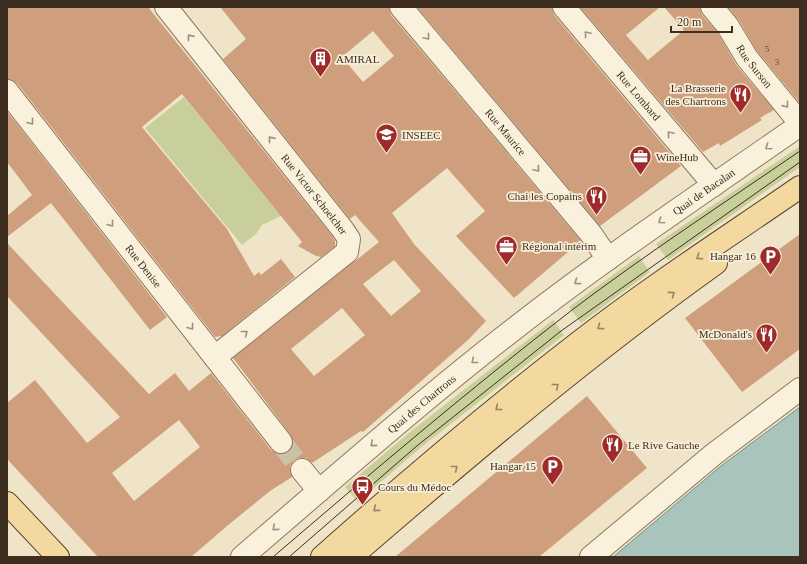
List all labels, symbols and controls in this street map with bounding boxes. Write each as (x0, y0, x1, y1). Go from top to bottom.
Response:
scale bar (671, 8, 732, 34)
text: 20 m (677, 15, 702, 29)
one-way arrow (422, 32, 429, 40)
one-way arrow (584, 32, 591, 39)
one-way arrow (187, 35, 194, 42)
street label: Rue Surson (734, 42, 775, 90)
house number: 5 (765, 44, 770, 54)
building icon: AMIRAL (308, 46, 334, 79)
place label: AMIRAL (336, 53, 380, 65)
house number: 3 (775, 57, 780, 67)
street label: Rue Lombard (615, 69, 663, 123)
restaurant icon: La Brasserie des Chartrons (728, 81, 754, 114)
place label: La Brasserie des Chartrons (665, 82, 726, 107)
one-way arrow (781, 101, 788, 108)
street label: Rue Maurice (483, 106, 529, 158)
one-way arrow (26, 117, 33, 124)
school or university icon: INSEEC (373, 122, 399, 155)
place label: INSEEC (402, 129, 441, 141)
one-way arrow (668, 131, 675, 139)
one-way arrow (269, 136, 276, 143)
one-way arrow (765, 142, 772, 150)
office icon: WineHub (628, 144, 654, 177)
place label: WineHub (656, 151, 699, 163)
street label: Rue Victor Schoelcher (279, 152, 350, 237)
one-way arrow (532, 164, 539, 171)
street label: Quai de Bacalan (670, 166, 737, 217)
restaurant icon: Chai les Copains (584, 183, 610, 216)
place label: Chai les Copains (507, 190, 582, 202)
one-way arrow (659, 216, 666, 223)
one-way arrow (106, 220, 113, 227)
office icon: Régional intérim (493, 233, 519, 266)
place label: Régional intérim (522, 240, 597, 252)
street label: Rue Denise (123, 242, 164, 290)
parking icon: Hangar 16 (758, 243, 784, 276)
place label: Hangar 16 (710, 250, 756, 262)
one-way arrow (696, 252, 703, 259)
one-way arrow (574, 277, 581, 284)
one-way arrow (668, 292, 675, 299)
restaurant icon: McDonald's (754, 321, 780, 354)
one-way arrow (186, 322, 193, 329)
one-way arrow (597, 322, 604, 329)
place label: McDonald's (699, 328, 752, 340)
one-way arrow (241, 331, 248, 338)
one-way arrow (471, 356, 478, 363)
street label: Quai des Chartrons (385, 372, 458, 436)
one-way arrow (552, 384, 559, 391)
one-way arrow (495, 403, 502, 410)
restaurant icon: Le Rive Gauche (599, 432, 625, 465)
one-way arrow (371, 439, 378, 446)
place label: Le Rive Gauche (628, 439, 700, 451)
parking icon: Hangar 15 (539, 453, 565, 486)
place label: Hangar 15 (490, 460, 536, 472)
one-way arrow (450, 465, 457, 472)
bus stop icon: Cours du Médoc (350, 474, 376, 507)
place label: Cours du Médoc (378, 481, 451, 493)
one-way arrow (374, 504, 381, 511)
one-way arrow (272, 524, 280, 531)

